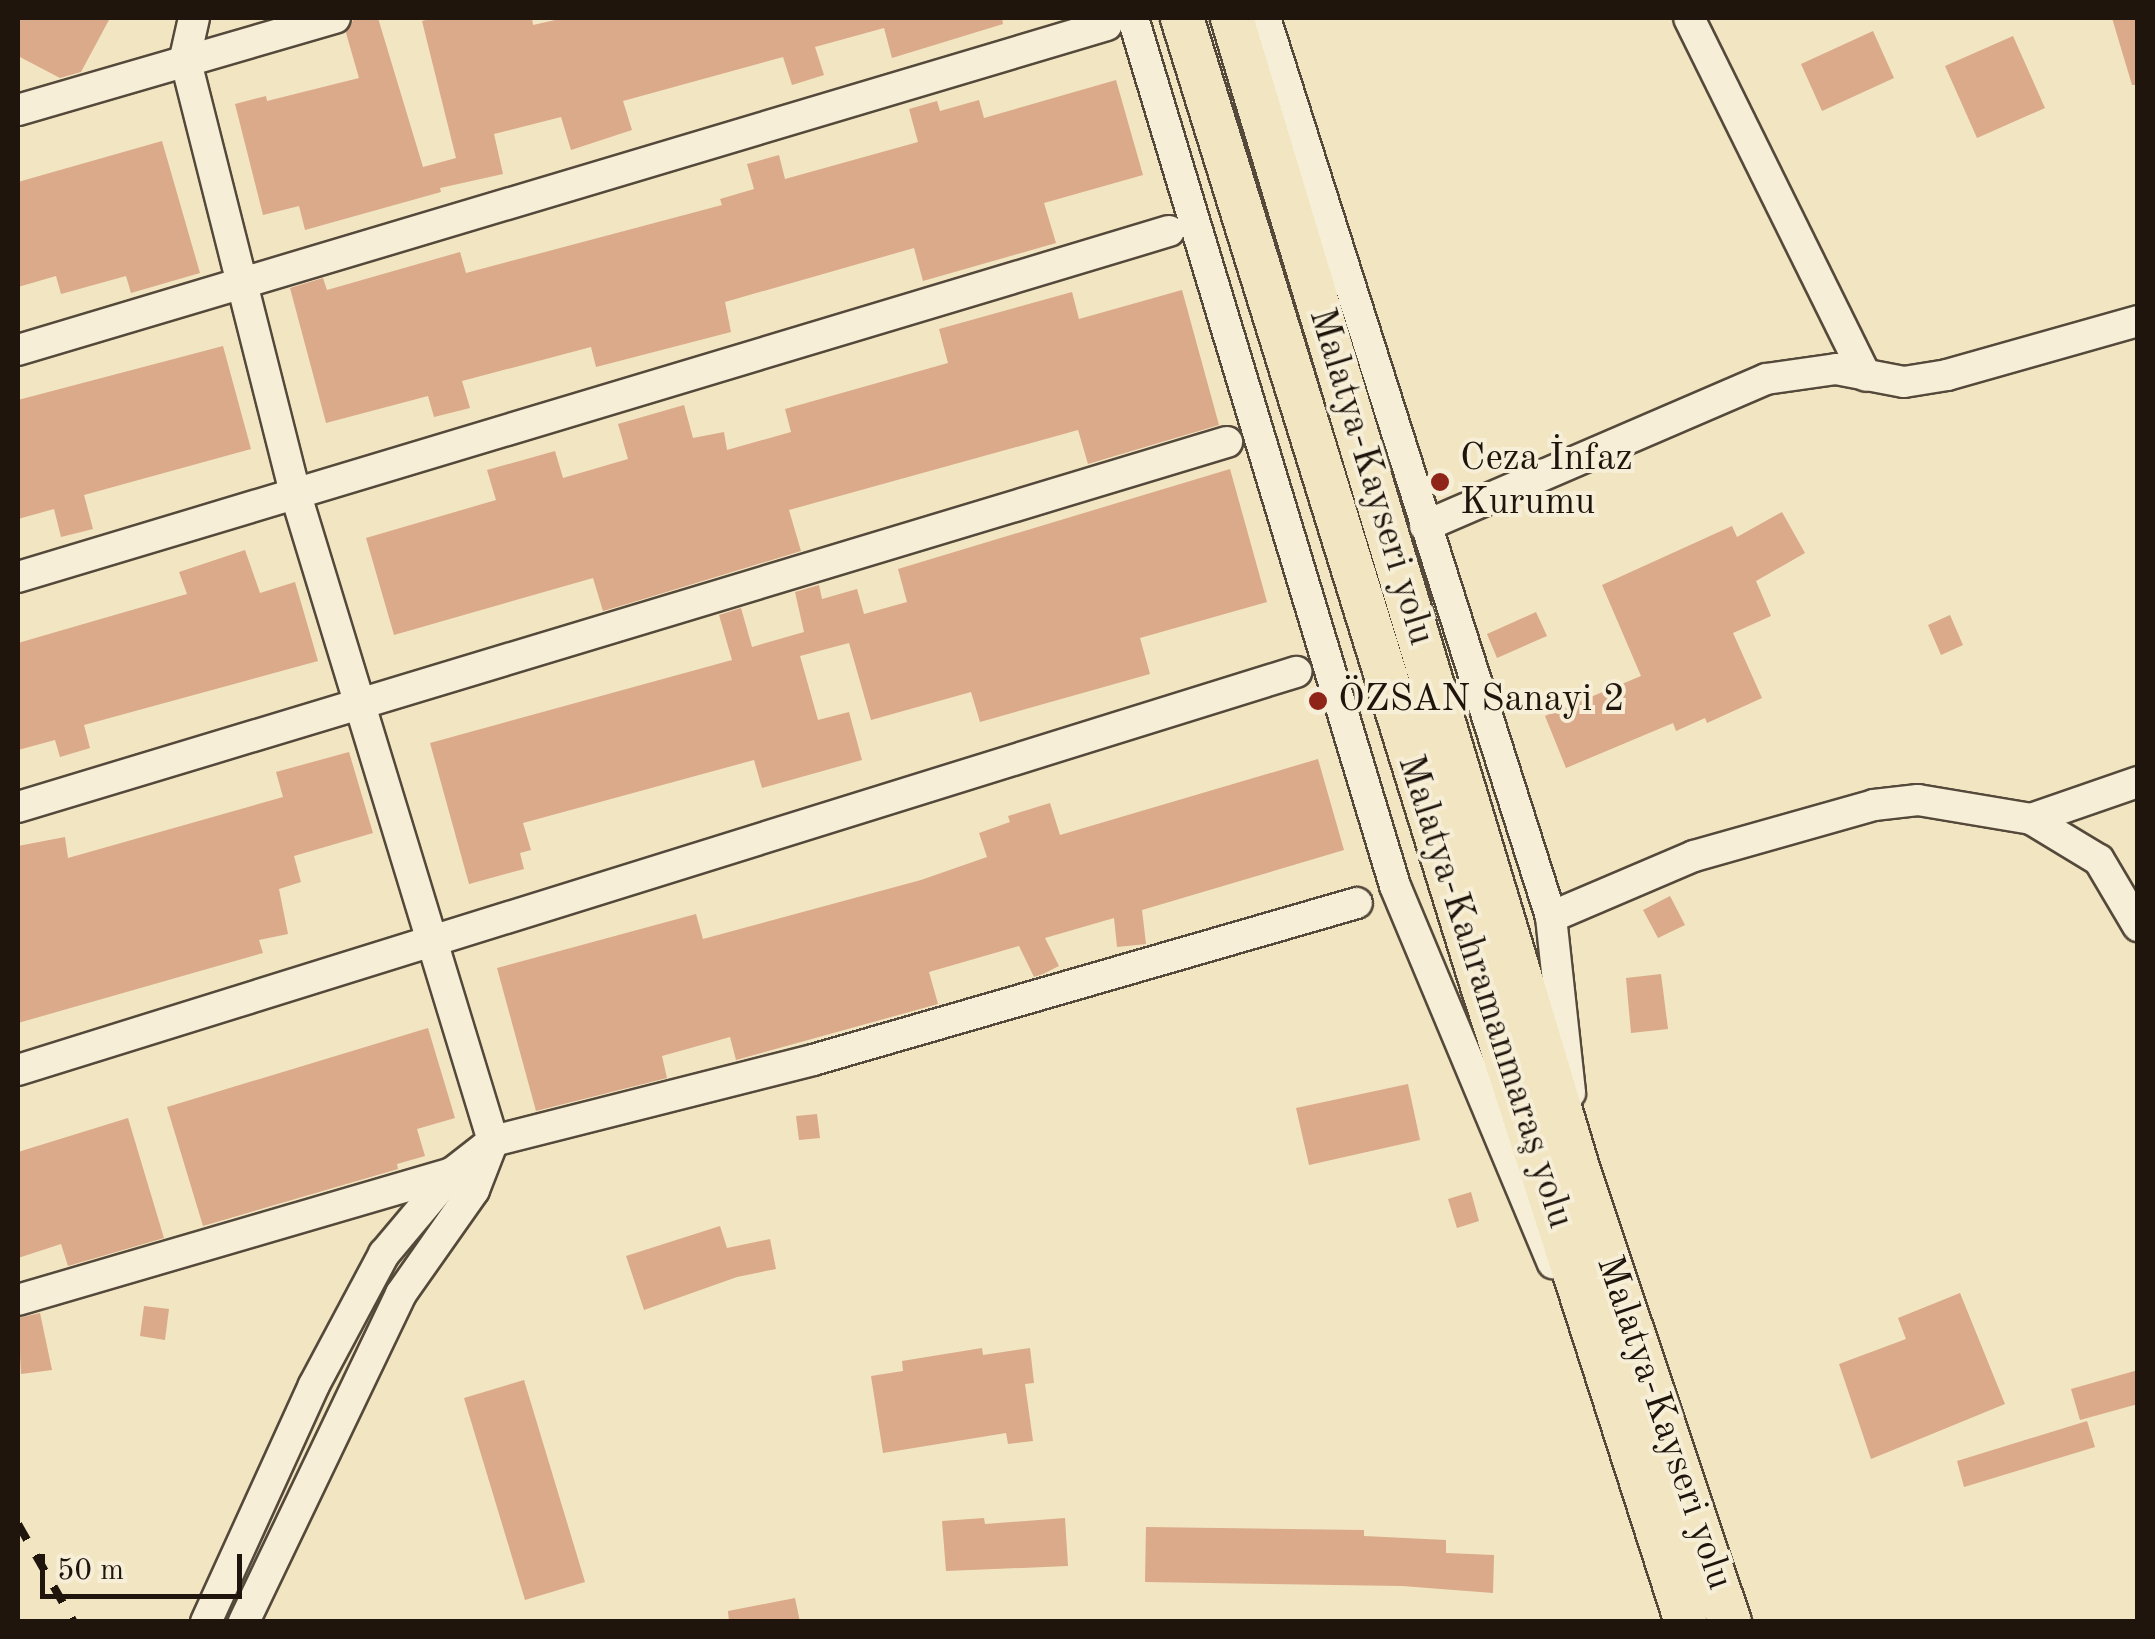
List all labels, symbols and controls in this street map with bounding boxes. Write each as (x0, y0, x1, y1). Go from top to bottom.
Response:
street label: Malatya-Kayseri yolu (1297, 303, 1443, 651)
place label: Ceza İnfaz Kurumu (1460, 437, 1633, 526)
marker: Ceza İnfaz Kurumu (1429, 471, 1451, 493)
place label: ÖZSAN Sanayi 2 (1338, 678, 1625, 724)
marker: ÖZSAN Sanayi 2 (1307, 690, 1329, 712)
street label: Malatya-Kahramanmaraş yolu (1386, 750, 1582, 1234)
street label: Malatya-Kayseri yolu (1584, 1250, 1742, 1596)
scale bar (45, 1534, 248, 1596)
text: 50 m (57, 1556, 124, 1586)

